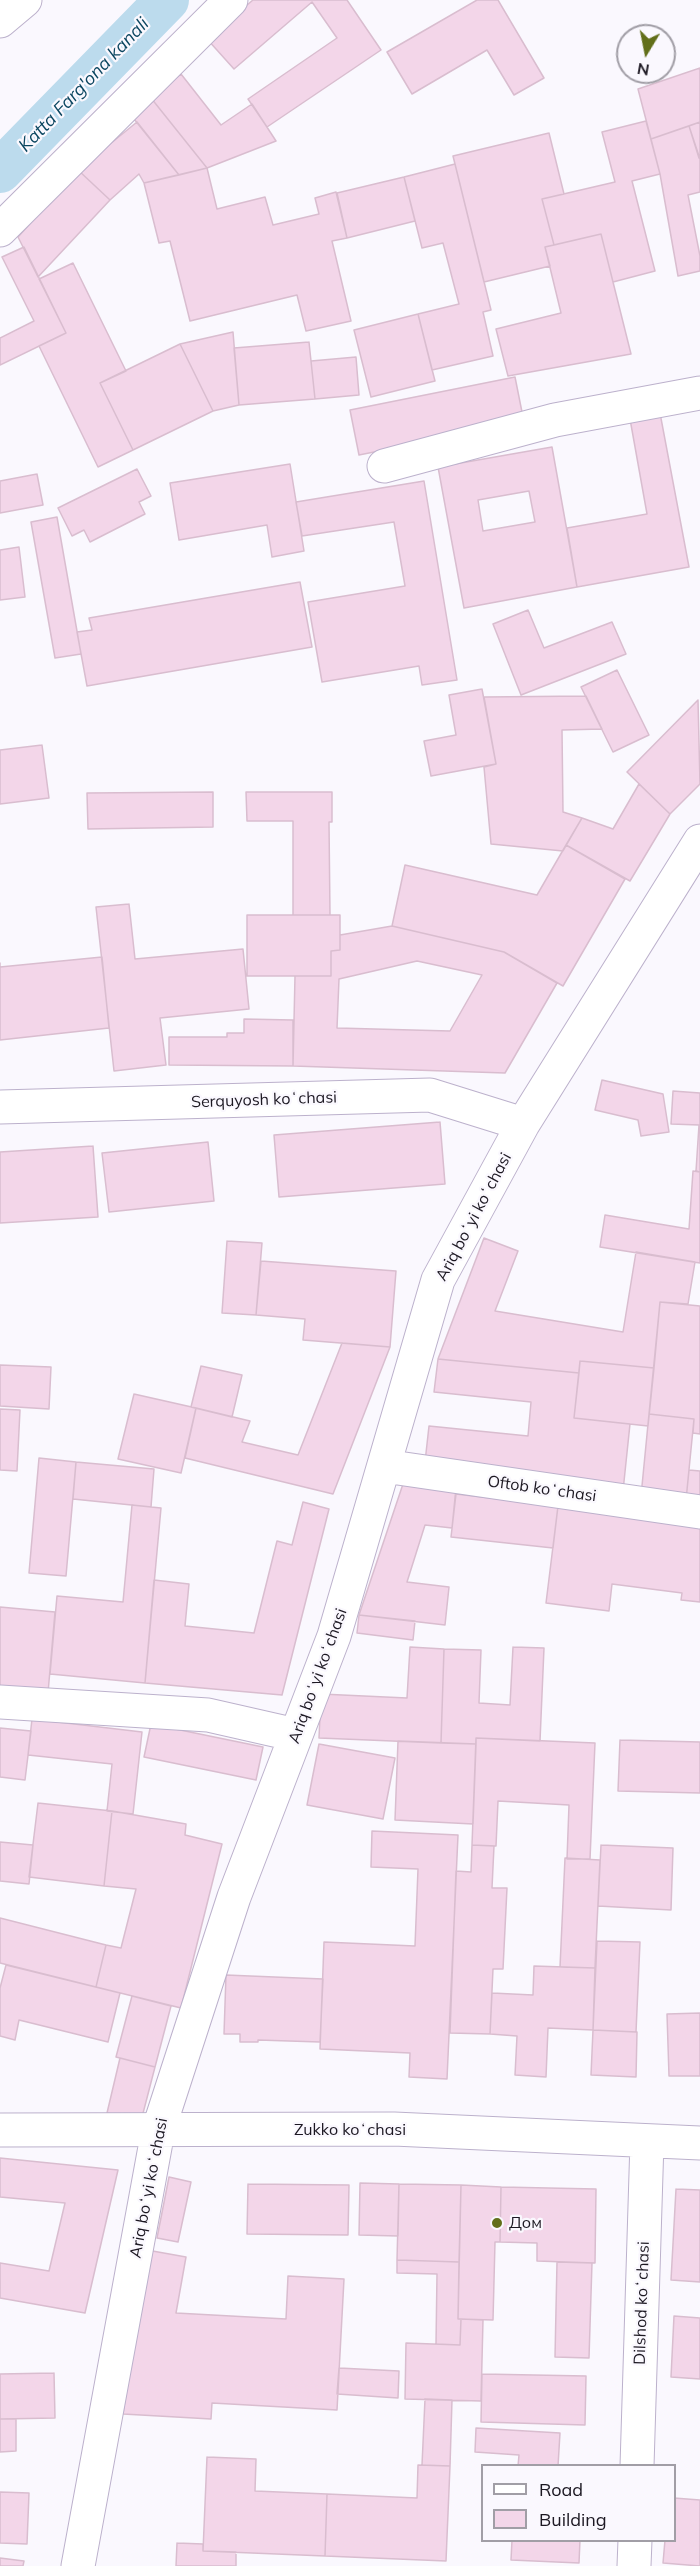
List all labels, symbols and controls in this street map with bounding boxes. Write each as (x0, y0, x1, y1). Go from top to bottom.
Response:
water label: Katta Farg'ona kanali (14, 13, 154, 157)
north arrow (616, 24, 676, 84)
text: N (636, 59, 651, 81)
street label: Serquyosh koʻchasi (191, 1088, 337, 1112)
street label: Ariq boʻyi koʻchasi (432, 1150, 516, 1284)
street label: Oftob koʻchasi (486, 1472, 598, 1506)
street label: Ariq boʻyi koʻchasi (285, 1606, 351, 1746)
street label: Ariq boʻyi koʻchasi (126, 2116, 172, 2260)
street label: Zukko koʻchasi (294, 2120, 406, 2140)
place label: Дом (509, 2213, 542, 2233)
marker: Дом (490, 2216, 504, 2230)
street label: Dilshod koʻchasi (630, 2241, 654, 2365)
legend (481, 2464, 676, 2542)
text: Road (539, 2478, 583, 2501)
text: Building (539, 2508, 607, 2531)

